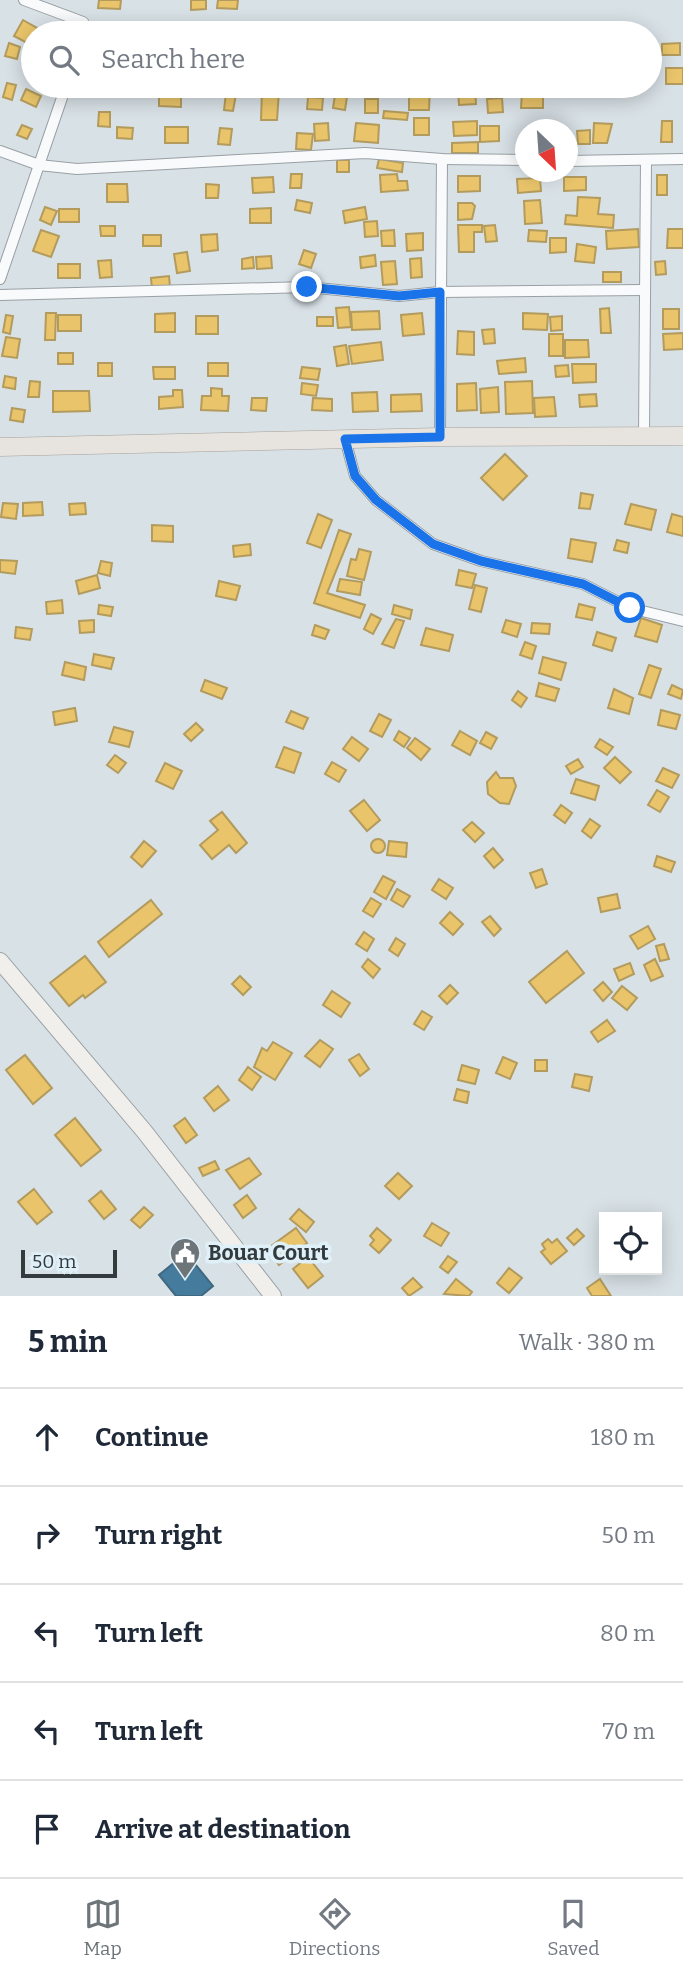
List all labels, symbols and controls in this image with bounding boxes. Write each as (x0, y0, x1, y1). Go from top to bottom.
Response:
search box (21, 21, 662, 98)
icon: search (45, 41, 83, 79)
text: Search here (101, 44, 245, 75)
north arrow (515, 119, 578, 182)
route end (291, 271, 322, 302)
route start (614, 592, 645, 623)
map controls (599, 1212, 662, 1275)
button: locate (599, 1212, 662, 1275)
public building icon: Bouar Court (168, 1236, 202, 1280)
place label: Bouar Court (208, 1240, 329, 1266)
scale bar (21, 1247, 117, 1279)
text: 50 m (32, 1250, 76, 1273)
text: 5 min (28, 1324, 107, 1360)
text: Walk · 380 m (519, 1328, 655, 1356)
icon: ahead (28, 1418, 66, 1456)
text: Continue (95, 1422, 209, 1453)
text: 180 m (591, 1423, 655, 1451)
icon: right (28, 1516, 66, 1554)
text: Turn right (95, 1520, 222, 1551)
text: 50 m (601, 1521, 655, 1549)
icon: left (28, 1614, 66, 1652)
text: Turn left (95, 1618, 203, 1649)
text: 80 m (600, 1619, 655, 1647)
icon: left (28, 1712, 66, 1750)
text: Turn left (95, 1716, 203, 1747)
text: 70 m (603, 1717, 655, 1745)
icon: arrive (28, 1810, 66, 1848)
text: Arrive at destination (95, 1814, 350, 1845)
tab: Map (84, 1895, 122, 1960)
tab: Directions (289, 1895, 380, 1960)
tab: Saved (547, 1895, 599, 1960)

